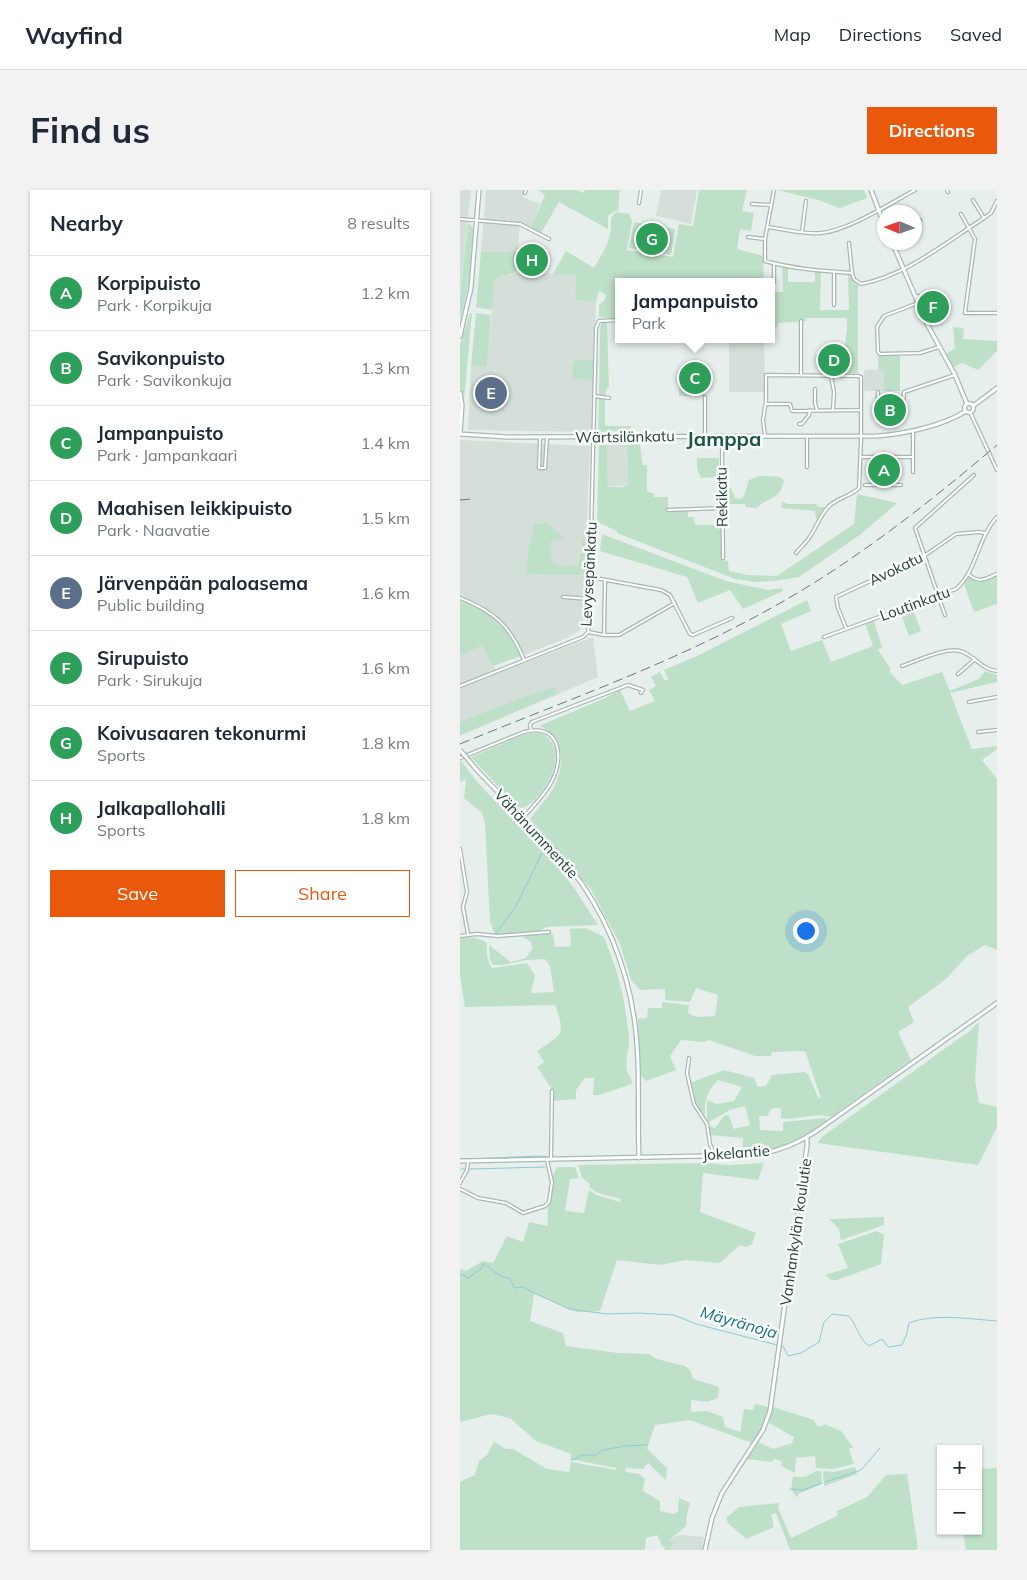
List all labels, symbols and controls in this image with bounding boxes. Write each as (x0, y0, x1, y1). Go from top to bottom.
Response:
text: Wayfind (25, 20, 123, 50)
text: Map (774, 23, 811, 46)
text: Directions (839, 23, 922, 46)
text: Saved (950, 23, 1002, 46)
button: Directions (867, 107, 997, 154)
text: Find us (30, 108, 150, 152)
north arrow (877, 205, 922, 250)
text: Nearby (50, 210, 123, 236)
text: 8 results (347, 213, 410, 233)
pin: G (636, 220, 668, 258)
pin: H (516, 241, 548, 279)
text: Korpipuisto (97, 271, 201, 295)
popup (615, 278, 775, 343)
text: A (60, 283, 72, 303)
text: 1.2 km (361, 283, 410, 303)
pin: F (917, 288, 949, 326)
text: Jampanpuisto (632, 289, 758, 313)
text: Park · Korpikuja (97, 295, 212, 315)
text: Park (632, 313, 665, 333)
pin: D (818, 341, 850, 379)
text: Savikonpuisto (97, 346, 225, 370)
text: B (60, 358, 72, 378)
text: 1.3 km (361, 358, 410, 378)
pin: C (679, 359, 711, 397)
text: Park · Savikonkuja (97, 370, 232, 390)
pin: E (475, 374, 507, 412)
pin: B (874, 391, 906, 429)
text: Jampanpuisto (97, 421, 224, 445)
street label: Wärtsilänkatu (575, 426, 675, 447)
district label: Jamppa (687, 426, 761, 451)
text: C (61, 433, 71, 453)
text: 1.4 km (361, 433, 410, 453)
text: Park · Jampankaari (97, 445, 237, 465)
pin: A (868, 451, 900, 489)
street label: Rekikatu (711, 467, 732, 527)
text: Maahisen leikkipuisto (97, 496, 292, 520)
text: D (60, 508, 72, 528)
text: 1.5 km (361, 508, 410, 528)
text: Park · Naavatie (97, 520, 210, 540)
street label: Levysepänkatu (576, 521, 601, 627)
street label: Avokatu (866, 547, 926, 590)
text: Järvenpään paloasema (97, 571, 308, 595)
street label: Loutinkatu (877, 582, 953, 625)
text: E (61, 583, 71, 603)
text: 1.6 km (361, 583, 410, 603)
text: Public building (97, 595, 205, 615)
text: Sirupuisto (97, 646, 189, 670)
text: F (61, 658, 71, 678)
text: 1.6 km (361, 658, 410, 678)
text: Park · Sirukuja (97, 670, 202, 690)
text: Koivusaaren tekonurmi (97, 721, 306, 745)
text: G (60, 733, 72, 753)
text: 1.8 km (361, 733, 410, 753)
text: Sports (97, 745, 145, 765)
street label: Vähänummentie (490, 785, 583, 882)
text: Jalkapallohalli (97, 796, 226, 820)
text: H (60, 808, 72, 828)
text: 1.8 km (361, 808, 410, 828)
text: Sports (97, 820, 145, 840)
button: Save (50, 870, 225, 917)
button: Share (235, 870, 410, 917)
your location (793, 918, 819, 944)
street label: Jokelantie (702, 1141, 770, 1164)
street label: Vanhankylän koulutie (776, 1157, 815, 1307)
water label: Mäyränoja (698, 1301, 780, 1343)
map controls (937, 1445, 982, 1535)
button: + (937, 1445, 982, 1490)
button: − (937, 1490, 982, 1535)

